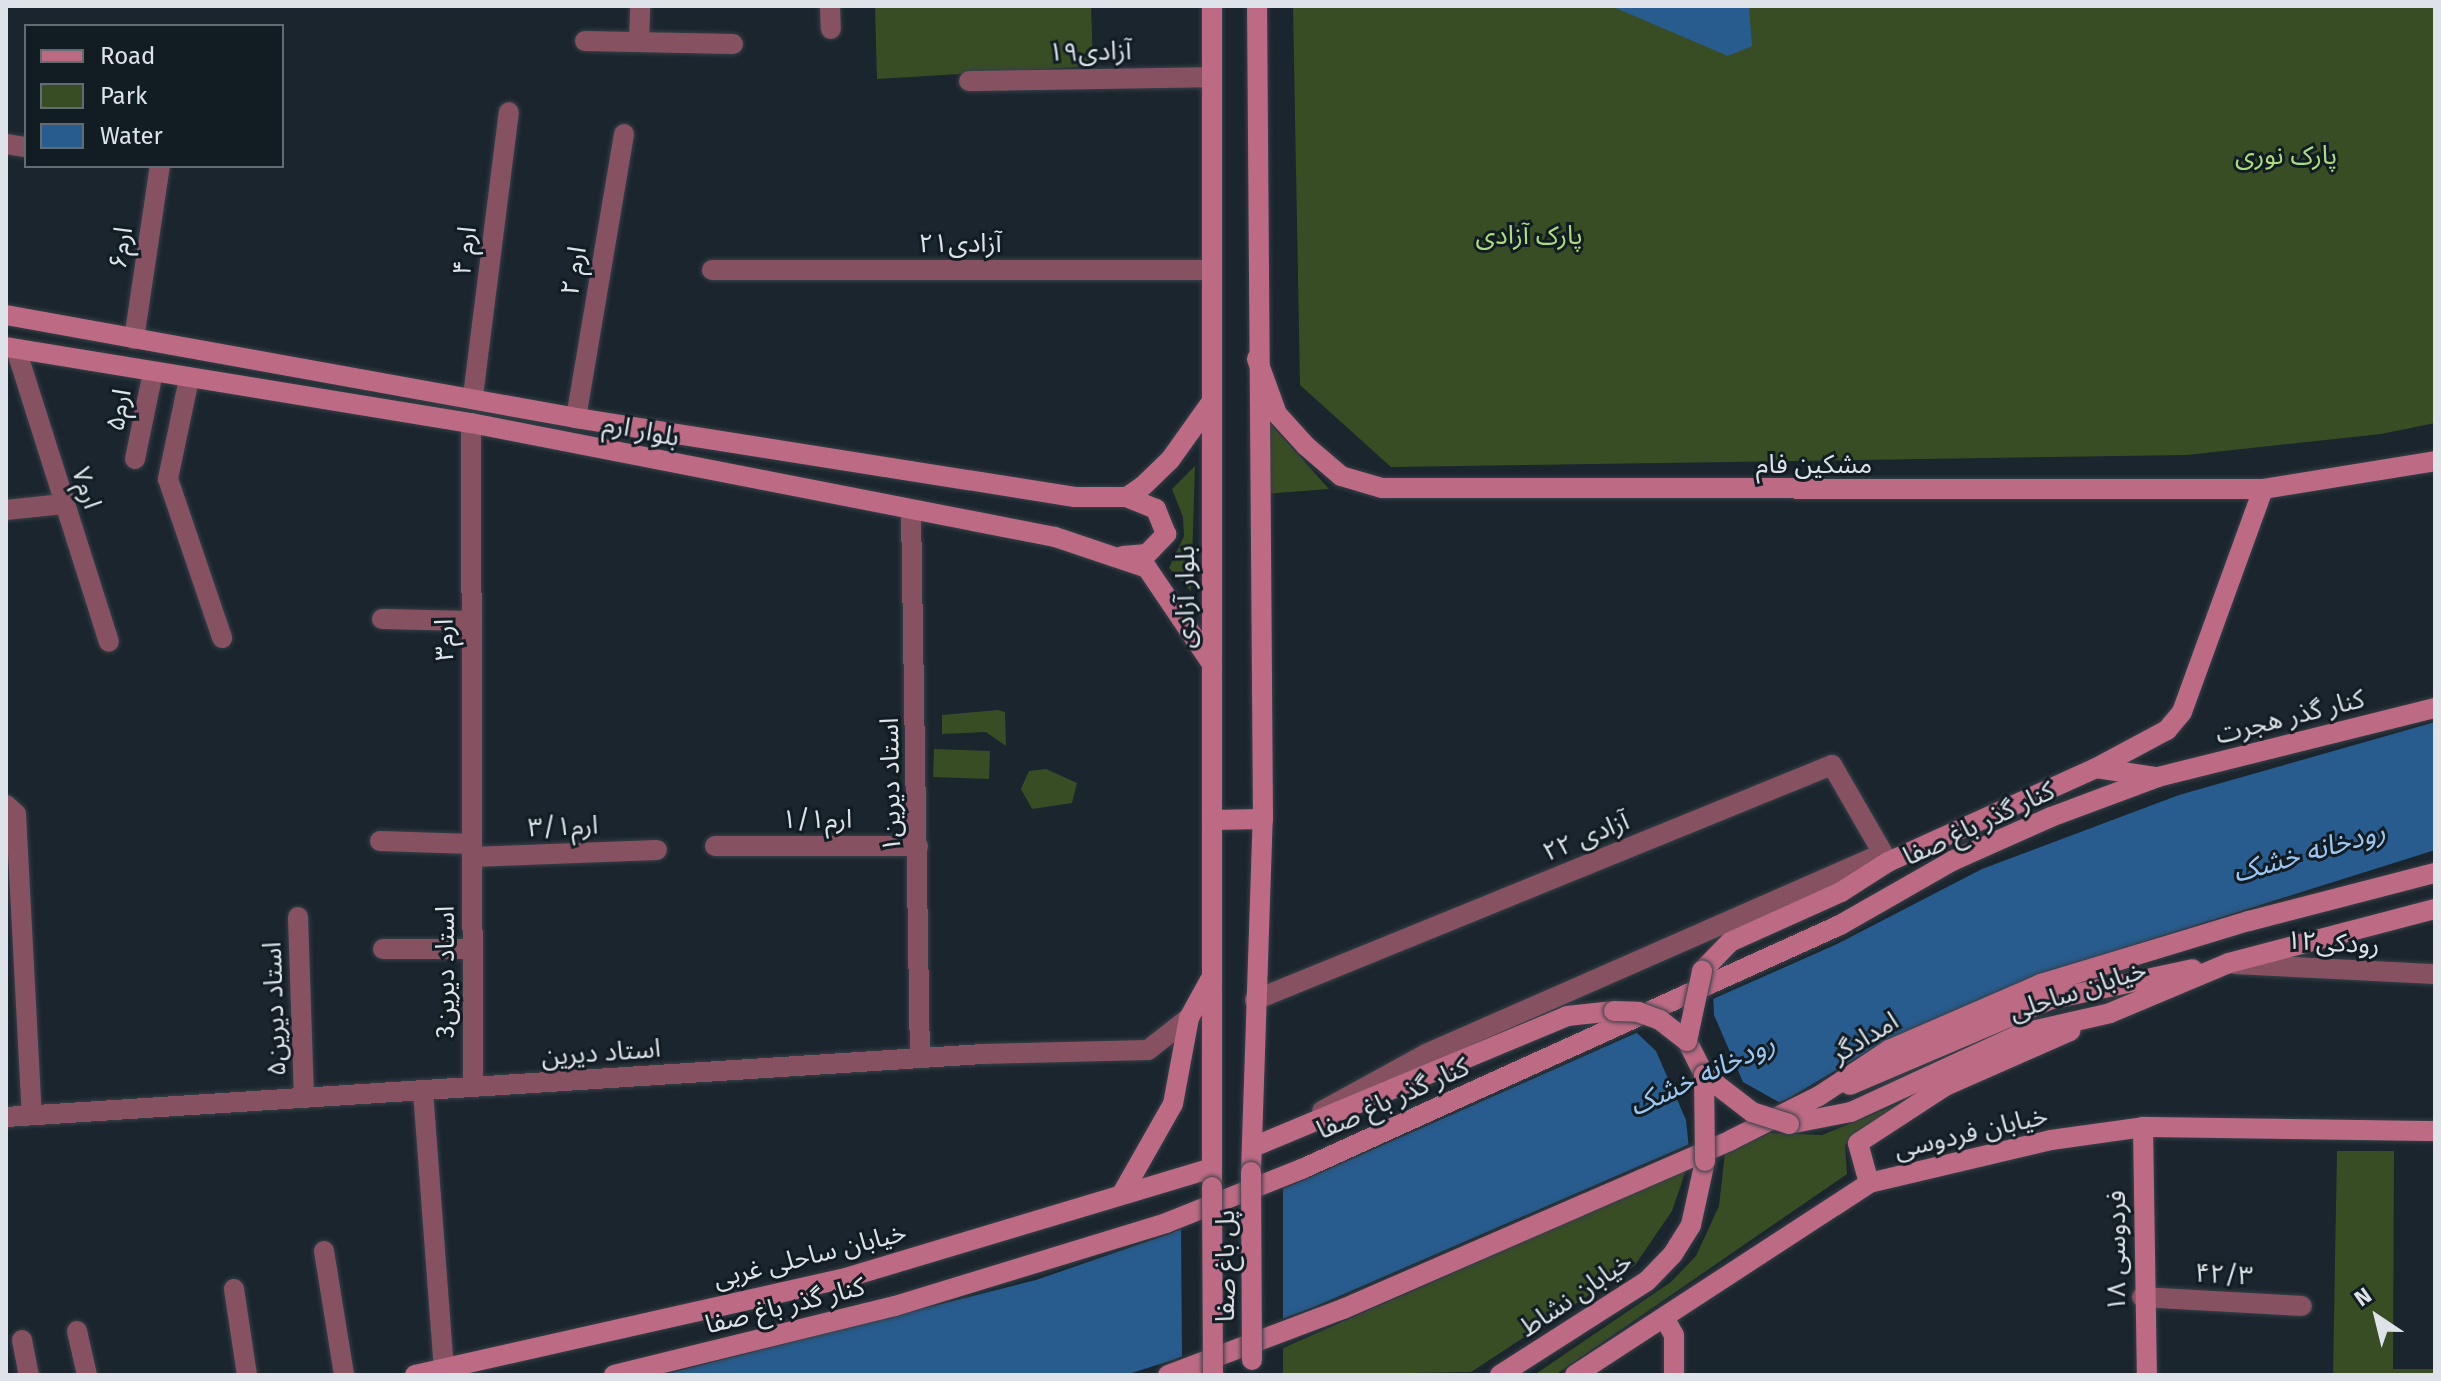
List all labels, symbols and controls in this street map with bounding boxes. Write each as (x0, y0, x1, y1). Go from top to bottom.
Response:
legend (24, 24, 284, 168)
street label: آزادی۱۹ (1048, 36, 1132, 68)
text: Road (100, 42, 155, 70)
text: Park (100, 82, 147, 110)
text: Water (100, 122, 163, 150)
park label: پارک نوری (2235, 140, 2337, 172)
park label: پارک آزادی (1476, 220, 1582, 252)
street label: ارم۶ (102, 225, 140, 271)
street label: ارم ۴ (447, 225, 483, 277)
street label: آزادی۲۱ (918, 228, 1002, 260)
street label: ارم ۲ (554, 244, 594, 298)
street label: ارم۵ (100, 386, 138, 434)
street label: بلوار ارم (600, 408, 682, 454)
street label: مشکین فام (1756, 449, 1872, 481)
street label: ارم۷ (65, 463, 107, 513)
street label: بلوار آزادی (1170, 545, 1202, 649)
street label: ارم۳ (429, 619, 461, 661)
street label: کنار گذر هجرت (2212, 683, 2368, 751)
street label: استاد دیرین۱ (874, 718, 908, 852)
street label: کنار گذر باغ صفا (1898, 775, 2060, 873)
street label: ۱/۱ارم (782, 804, 852, 836)
street label: آزادی ۲۲ (1538, 806, 1634, 868)
street label: ۳/۱ارم (527, 810, 599, 844)
water label: رودخانه خشک (2229, 814, 2389, 890)
street label: 3استاد دیرین (430, 906, 462, 1038)
street label: رودکی۱۲ (2286, 925, 2380, 961)
street label: استاد دیرین۵ (257, 941, 293, 1077)
street label: خیابان ساحلی (2006, 954, 2150, 1028)
street label: امدادگر (1826, 1006, 1904, 1070)
water label: رودخانه خشک (1624, 1027, 1780, 1123)
street label: استاد دیرین (540, 1033, 662, 1073)
street label: کنار گذر باغ صفا (1312, 1052, 1474, 1146)
street label: خیابان فردوسی (1891, 1100, 2051, 1166)
street label: فردوسی ۱۸ (2101, 1190, 2133, 1312)
street label: پل باغ صفا (1210, 1210, 1242, 1322)
street label: خیابان ساحلی غربی (710, 1217, 910, 1295)
street label: خیابان نشاط (1514, 1246, 1638, 1344)
street label: ۴۲/۳ (2194, 1258, 2254, 1292)
street label: کنار گذر باغ صفا (702, 1271, 868, 1341)
north arrow (2337, 1277, 2417, 1357)
text: N (2349, 1282, 2377, 1312)

